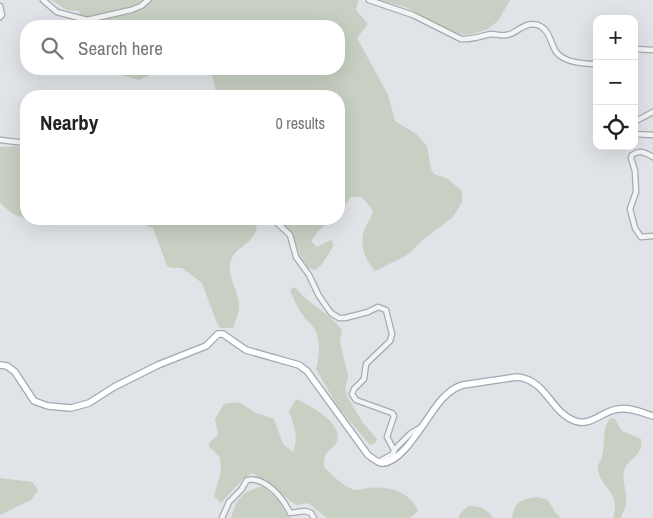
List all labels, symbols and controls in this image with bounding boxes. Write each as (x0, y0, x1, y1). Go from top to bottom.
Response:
map controls (593, 15, 638, 150)
button: + (593, 15, 638, 60)
search box (20, 20, 345, 75)
icon: search (38, 34, 66, 62)
text: Search here (78, 35, 163, 61)
button: − (593, 60, 638, 105)
button: locate (593, 105, 638, 150)
text: Nearby (40, 108, 98, 137)
text: 0 results (275, 112, 325, 134)

